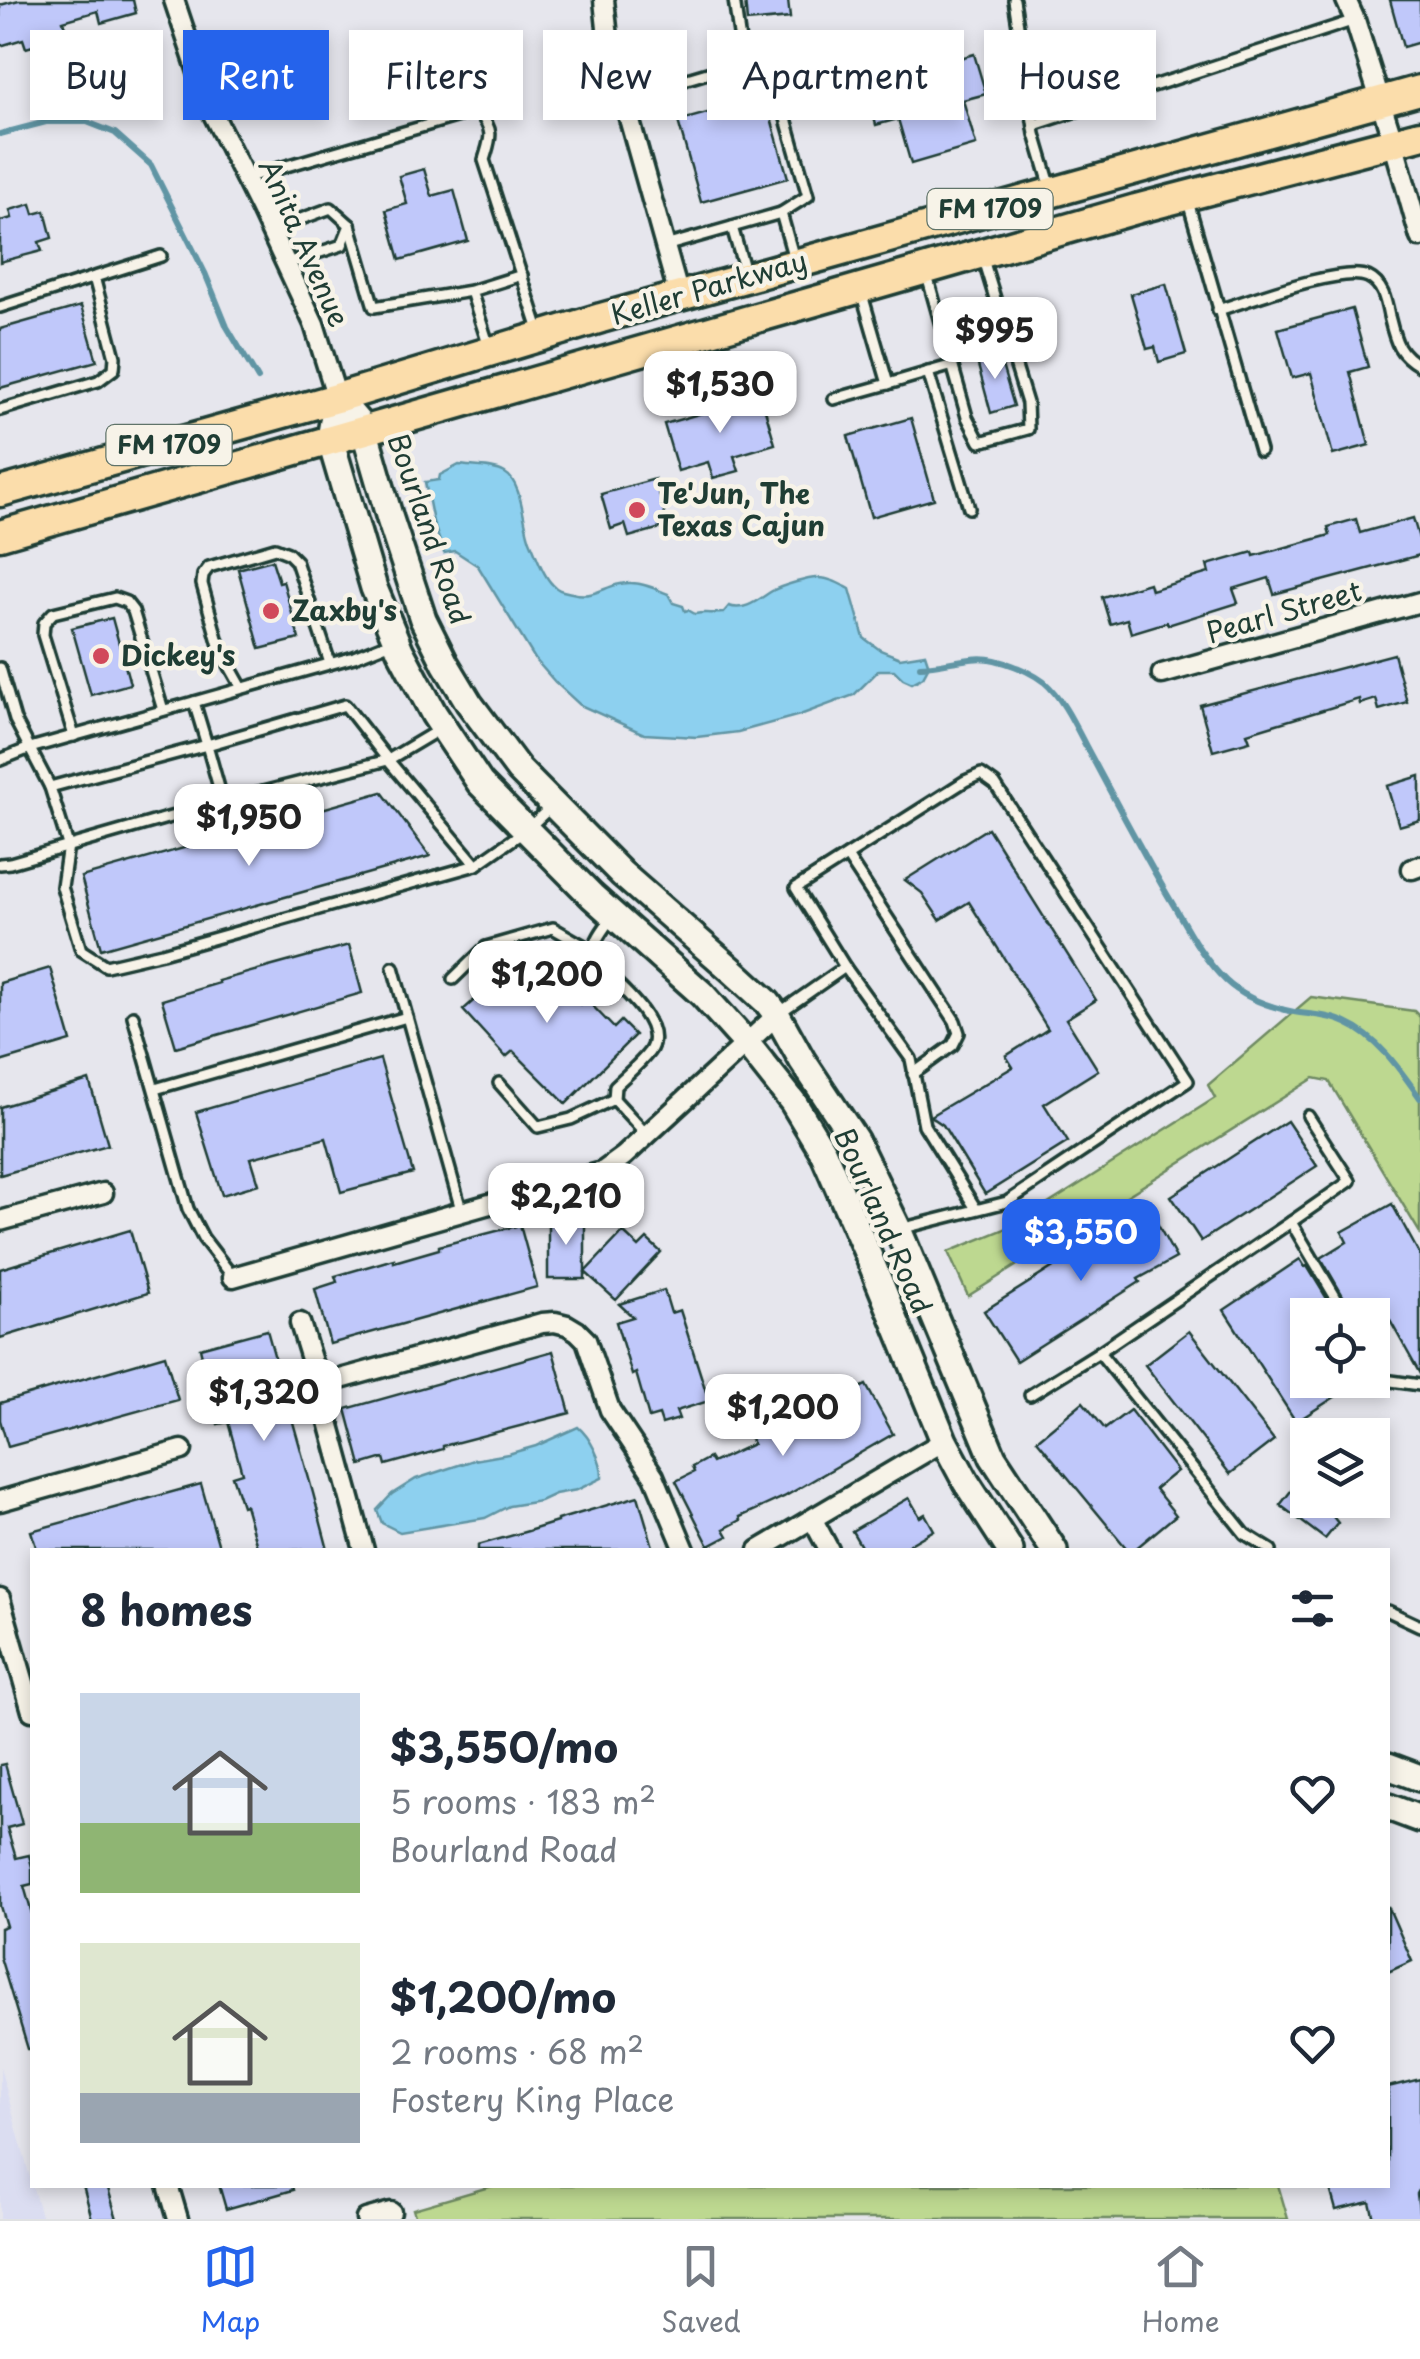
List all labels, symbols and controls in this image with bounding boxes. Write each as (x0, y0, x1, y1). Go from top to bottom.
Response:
chip: Buy (30, 30, 163, 120)
chip: Rent (183, 30, 329, 120)
chip: Filters (349, 30, 523, 120)
chip: New (543, 30, 687, 120)
chip: Apartment (707, 30, 964, 120)
chip: House (984, 30, 1156, 120)
street label: Anita Avenue (249, 151, 362, 333)
road number: FM 1709 (928, 189, 1052, 229)
street label: Keller Parkway (605, 238, 812, 335)
pin: $995 (936, 297, 1054, 382)
text: $995 (955, 305, 1035, 353)
pin: $1,530 (639, 351, 801, 436)
text: $1,530 (666, 359, 774, 407)
road number: FM 1709 (106, 425, 232, 465)
street label: Bourland Road (378, 427, 483, 630)
place label: Te'Jun, The Texas Cajun (657, 471, 825, 546)
marker: Te'Jun, The Texas Cajun (626, 499, 648, 521)
street label: Pearl Street (1201, 568, 1366, 653)
place label: Zaxby's (291, 588, 397, 631)
marker: Zaxby's (260, 600, 282, 622)
place label: Dickey's (121, 633, 235, 676)
marker: Dickey's (90, 645, 112, 667)
pin: $1,950 (168, 784, 330, 869)
text: $1,950 (196, 792, 302, 840)
pin: $1,200 (466, 941, 628, 1026)
text: $1,200 (491, 949, 603, 997)
street label: Bourland Road (824, 1121, 945, 1320)
pin: $2,210 (485, 1163, 647, 1248)
text: $2,210 (510, 1171, 622, 1219)
pin: $3,550 (1000, 1199, 1162, 1284)
text: $3,550 (1024, 1207, 1138, 1255)
map controls (1290, 1298, 1390, 1518)
button: locate (1290, 1298, 1390, 1398)
pin: $1,320 (183, 1359, 345, 1444)
text: $1,320 (209, 1367, 319, 1415)
pin: $1,200 (702, 1374, 864, 1459)
text: $1,200 (727, 1382, 839, 1430)
button: layers (1290, 1418, 1390, 1518)
text: 8 homes (80, 1577, 253, 1640)
icon: filters (1285, 1581, 1340, 1636)
text: $3,550/mo (390, 1714, 618, 1777)
icon: home (160, 1733, 280, 1853)
icon: heart (1285, 1766, 1340, 1821)
text: 5 rooms · 183 m² (390, 1777, 656, 1825)
text: Bourland Road (390, 1825, 618, 1873)
text: $1,200/mo (390, 1964, 616, 2027)
icon: home (160, 1983, 280, 2103)
icon: heart (1285, 2016, 1340, 2071)
text: 2 rooms · 68 m² (390, 2027, 644, 2075)
text: Fostery King Place (390, 2075, 674, 2123)
tab: Map (200, 2239, 260, 2342)
tab: Saved (661, 2239, 741, 2342)
tab: Home (1142, 2239, 1220, 2342)

